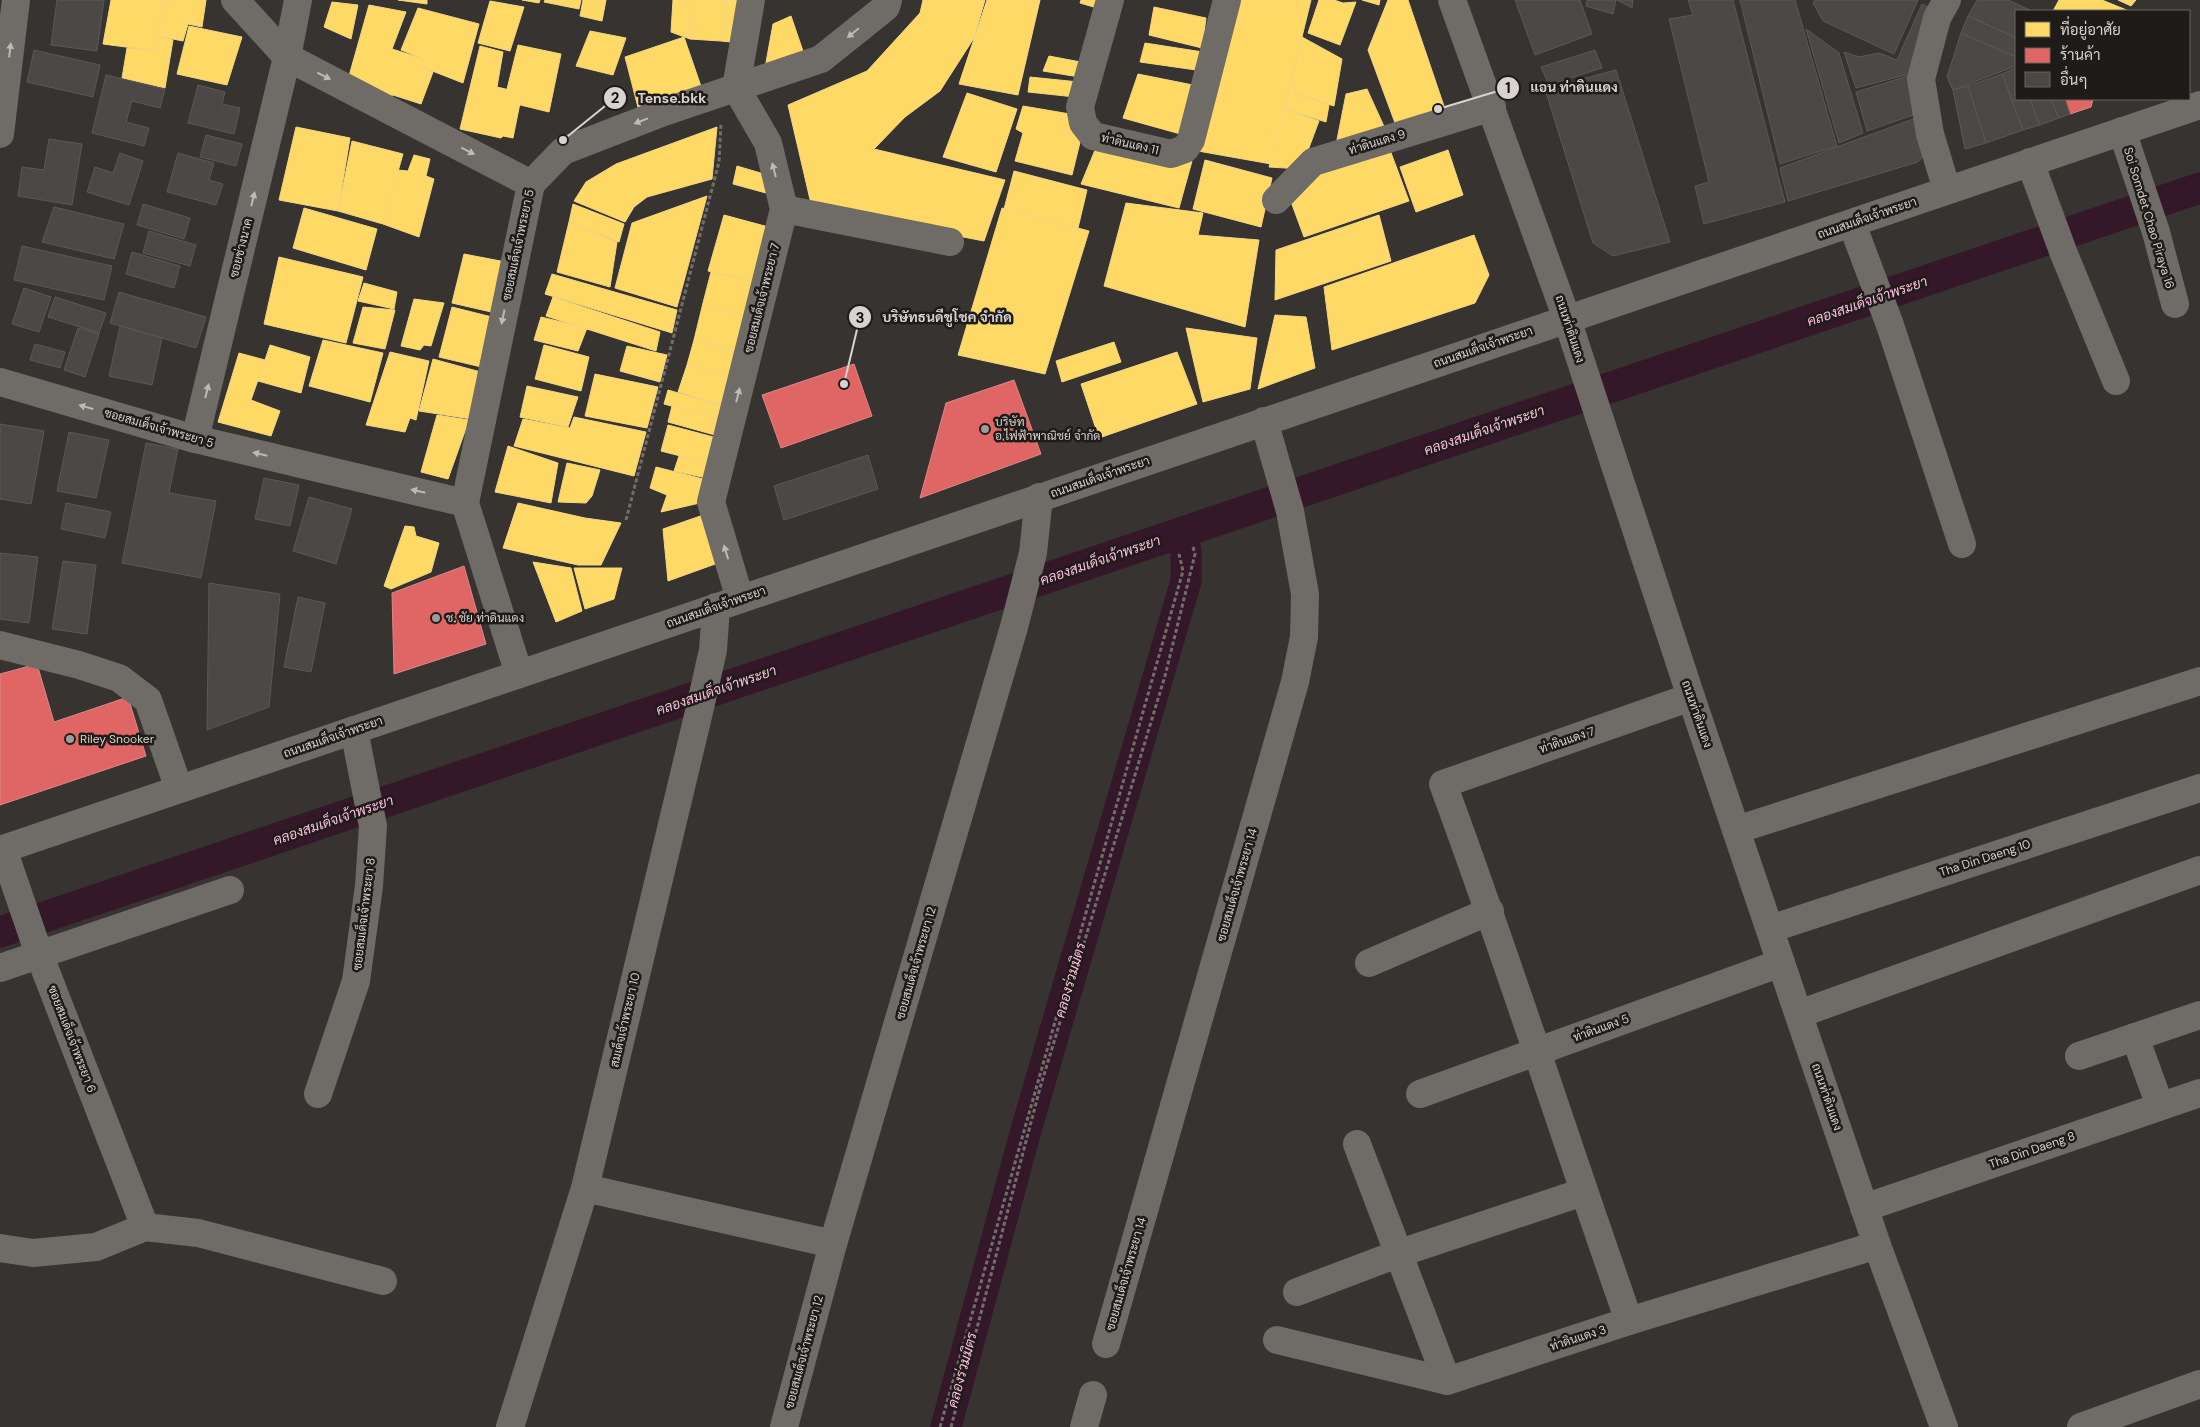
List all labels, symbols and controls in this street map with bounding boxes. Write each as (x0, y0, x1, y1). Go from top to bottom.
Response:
legend (2015, 10, 2190, 100)
text: ที่อยู่อาศัย (2060, 15, 2121, 40)
one-way arrow (847, 27, 860, 38)
one-way arrow (6, 42, 14, 58)
text: ร้านค้า (2060, 45, 2100, 65)
text: อื่นๆ (2060, 65, 2088, 90)
one-way arrow (317, 72, 331, 80)
callout: แอน ท่าดินแดง (1496, 73, 1628, 102)
text: 1 (1505, 78, 1511, 98)
text: แอน ท่าดินแดง (1530, 78, 1618, 96)
callout: Tense.bkk (602, 84, 716, 113)
text: 2 (611, 88, 620, 108)
text: Tense.bkk (638, 89, 706, 107)
one-way arrow (633, 118, 648, 125)
street label: ท่าดินแดง 9 (1347, 126, 1407, 158)
street label: ท่าดินแดง 11 (1100, 130, 1160, 158)
street label: Soi Somdet Chao Piraya 16 (2120, 145, 2178, 291)
one-way arrow (461, 147, 476, 155)
one-way arrow (770, 162, 778, 177)
street label: ซอยสมเด็จเจ้าพระยา 5 (497, 188, 538, 302)
one-way arrow (249, 192, 257, 207)
street label: ถนนสมเด็จเจ้าพระยา (1815, 193, 1919, 242)
street label: ซอยช่างนาค (226, 217, 256, 279)
street label: ซอยสมเด็จเจ้าพระยา 7 (740, 241, 783, 355)
water label: คลองสมเด็จเจ้าพระยา (1804, 272, 1930, 330)
street label: ถนนท่าดินแดง (1552, 293, 1588, 365)
callout: บริษัทธนดีชูโชค จำกัด (848, 303, 1022, 332)
text: 3 (855, 308, 865, 328)
text: บริษัทธนดีชูโชค จำกัด (882, 308, 1012, 328)
one-way arrow (499, 310, 507, 326)
street label: ถนนสมเด็จเจ้าพระยา (1431, 322, 1535, 371)
one-way arrow (203, 384, 211, 399)
one-way arrow (734, 388, 742, 403)
water label: คลองสมเด็จเจ้าพระยา (1421, 401, 1547, 459)
one-way arrow (78, 402, 93, 410)
street label: ซอยสมเด็จเจ้าพระยา 5 (102, 404, 216, 451)
place label: บริษัท อ.ไฟฟ้าพาณิชย์ จำกัด (995, 414, 1100, 444)
marker: บริษัท อ.ไฟฟ้าพาณิชย์ จำกัด (979, 423, 991, 435)
one-way arrow (252, 450, 267, 458)
street label: ถนนสมเด็จเจ้าพระยา (1048, 452, 1152, 501)
one-way arrow (410, 487, 425, 495)
water label: คลองสมเด็จเจ้าพระยา (1037, 531, 1163, 589)
one-way arrow (722, 545, 730, 560)
street label: ถนนสมเด็จเจ้าพระยา (664, 582, 768, 631)
place label: ช. ชัย ท่าดินแดง (446, 610, 524, 626)
marker: ช. ชัย ท่าดินแดง (430, 612, 442, 624)
water label: คลองสมเด็จเจ้าพระยา (653, 661, 779, 719)
street label: ถนนท่าดินแดง (1678, 678, 1716, 750)
street label: ถนนสมเด็จเจ้าพระยา (281, 712, 385, 761)
street label: ท่าดินแดง 7 (1537, 723, 1597, 757)
place label: Riley Snooker (80, 731, 155, 747)
marker: Riley Snooker (64, 733, 76, 745)
water label: คลองสมเด็จเจ้าพระยา (270, 791, 396, 849)
street label: ซอยสมเด็จเจ้าพระยา 14 (1212, 826, 1261, 943)
street label: Tha Din Daeng 10 (1937, 836, 2033, 880)
street label: ซอยสมเด็จเจ้าพระยา 8 (348, 857, 379, 971)
street label: ซอยสมเด็จเจ้าพระยา 12 (891, 904, 940, 1021)
water label: คลองร่วมมิตร (1051, 939, 1090, 1020)
street label: สมเด็จเจ้าพระยา 10 (605, 971, 644, 1069)
street label: ซอยสมเด็จเจ้าพระยา 6 (44, 983, 101, 1095)
street label: ท่าดินแดง 5 (1571, 1010, 1631, 1046)
street label: ถนนท่าดินแดง (1808, 1061, 1846, 1133)
street label: Tha Din Daeng 8 (1987, 1128, 2077, 1172)
street label: ซอยสมเด็จเจ้าพระยา 14 (1101, 1215, 1150, 1332)
street label: ซอยสมเด็จเจ้าพระยา 12 (780, 1293, 827, 1410)
street label: ท่าดินแดง 3 (1548, 1321, 1608, 1355)
water label: คลองร่วมมิตร (943, 1329, 981, 1410)

